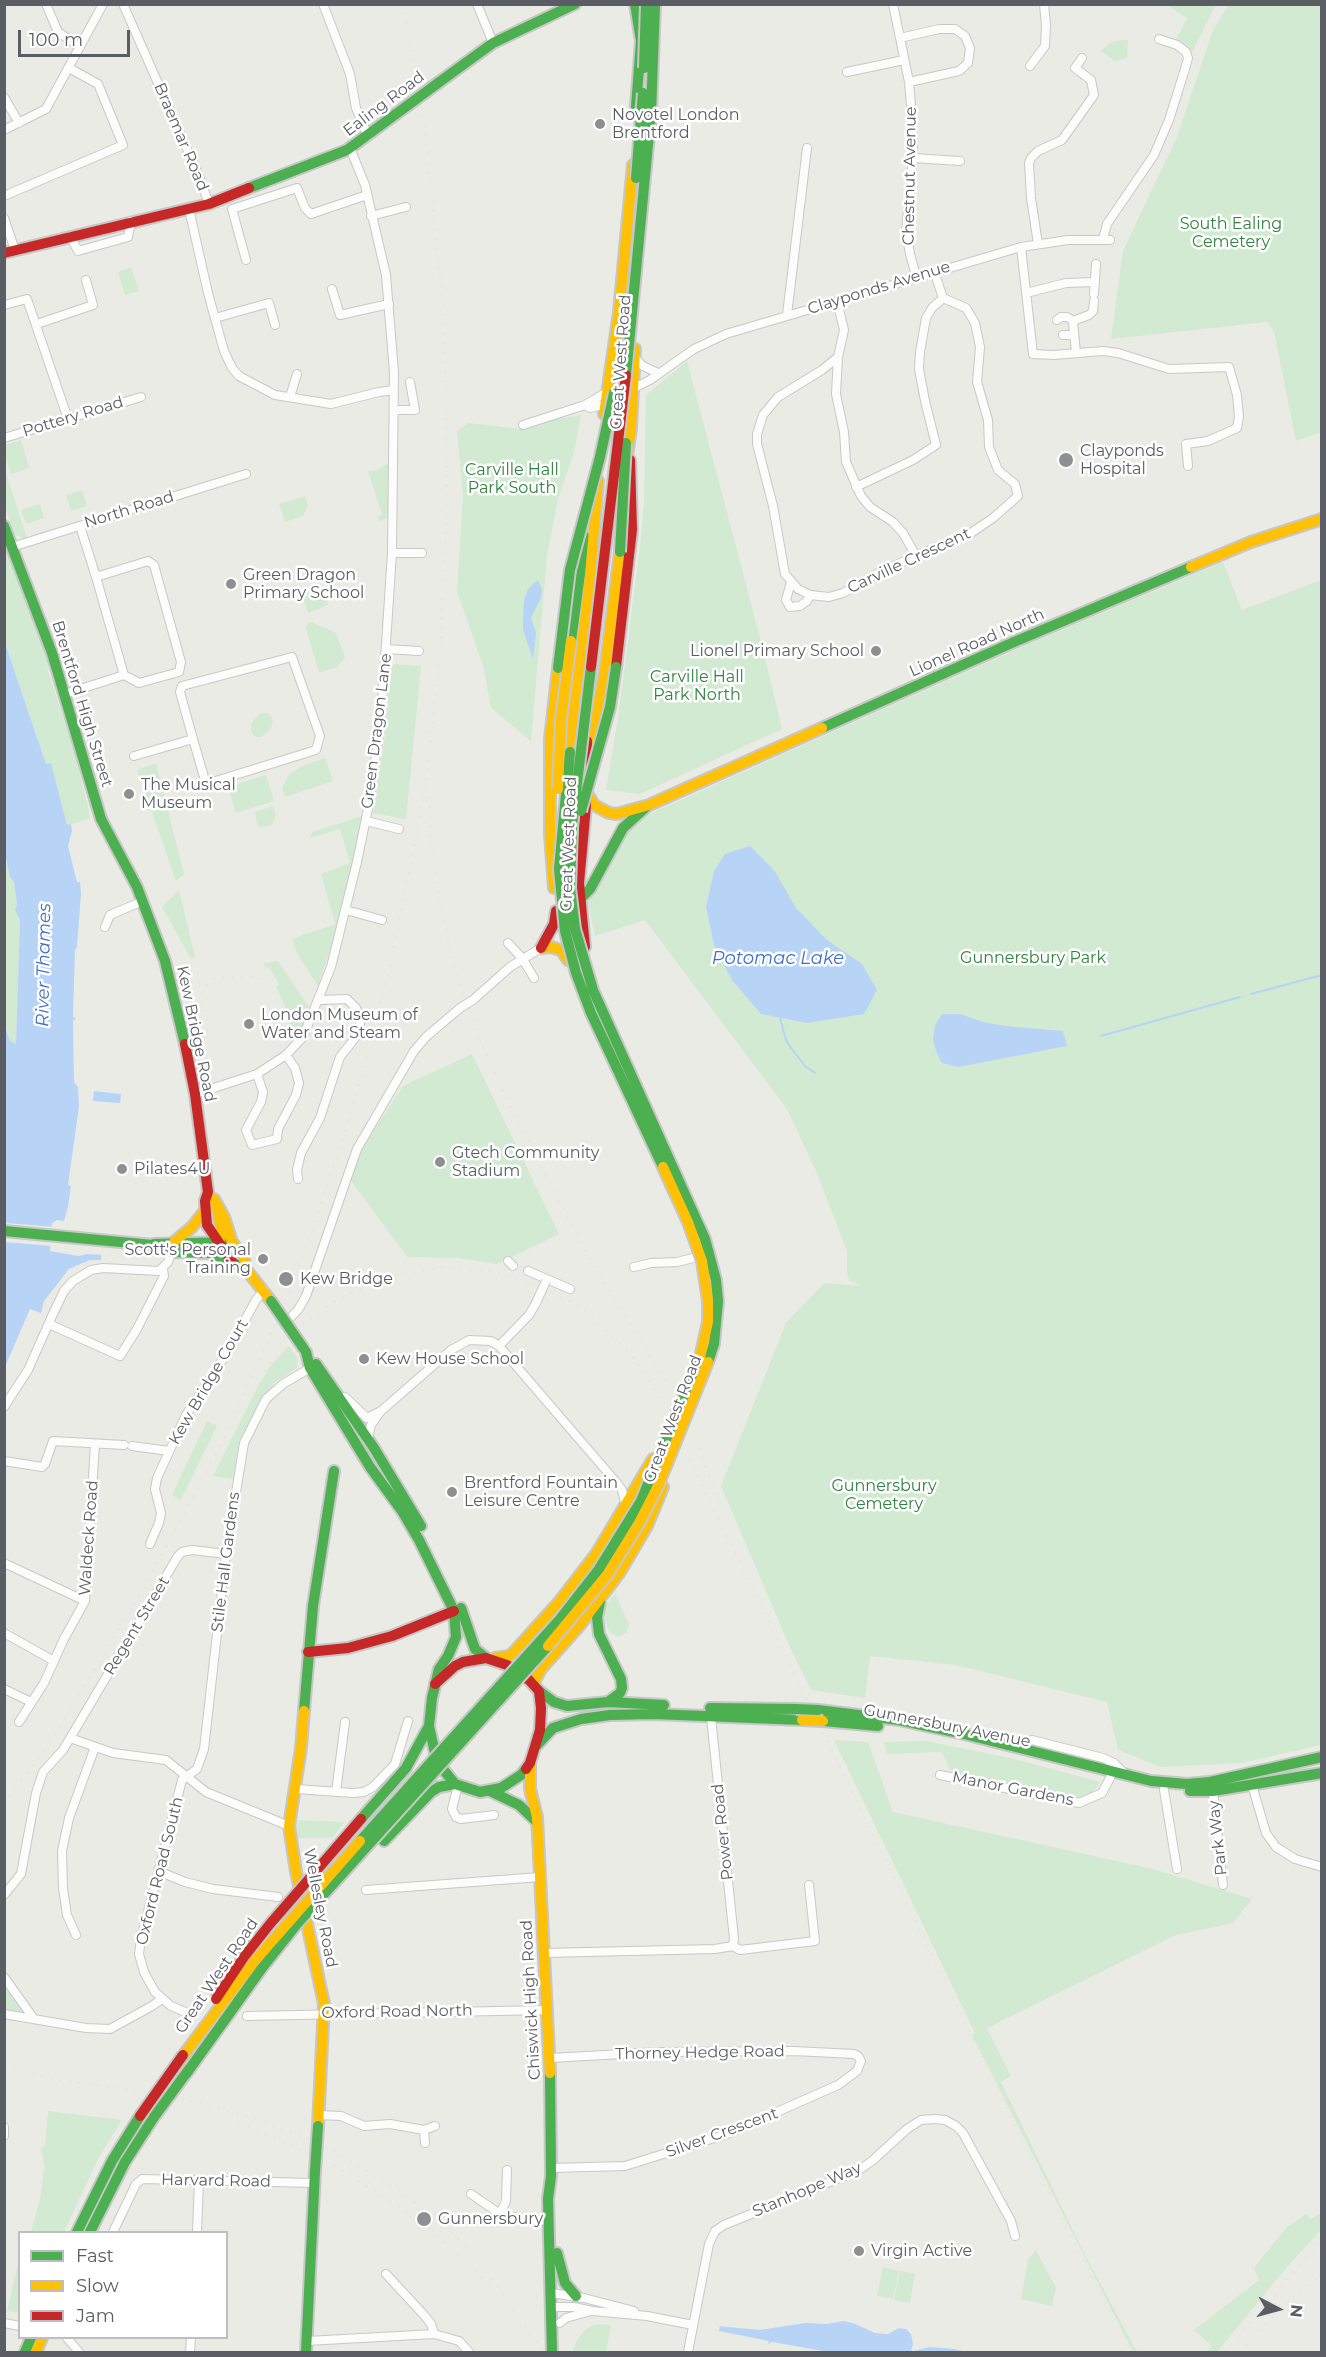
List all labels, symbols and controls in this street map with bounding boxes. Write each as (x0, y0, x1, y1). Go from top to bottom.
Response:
scale bar (21, 18, 134, 56)
text: 100 m (29, 29, 83, 51)
street label: Ealing Road (340, 67, 428, 141)
street label: Braemar Road (150, 80, 212, 194)
place label: Novotel London Brentford (612, 105, 739, 143)
street label: Chestnut Avenue (899, 106, 921, 246)
marker: Novotel London Brentford (593, 117, 607, 131)
park label: South Ealing Cemetery (1180, 214, 1282, 252)
street label: Clayponds Avenue (805, 257, 953, 319)
street label: Great West Road (607, 294, 635, 430)
street label: Pottery Road (20, 393, 126, 441)
place label: Clayponds Hospital (1080, 441, 1164, 479)
marker: Clayponds Hospital (1057, 451, 1075, 469)
park label: Carville Hall Park South (465, 460, 559, 498)
street label: North Road (82, 487, 176, 533)
street label: Carville Crescent (844, 524, 974, 598)
place label: Green Dragon Primary School (243, 565, 364, 603)
marker: Green Dragon Primary School (224, 577, 238, 591)
street label: Lionel Road North (907, 605, 1047, 681)
street label: Brentford High Street (47, 618, 117, 790)
place label: Lionel Primary School (690, 641, 864, 661)
marker: Lionel Primary School (869, 644, 883, 658)
street label: Green Dragon Lane (358, 652, 396, 810)
park label: Carville Hall Park North (650, 667, 744, 705)
place label: The Musical Museum (141, 775, 236, 813)
street label: Great West Road (557, 776, 581, 912)
marker: The Musical Museum (122, 787, 136, 801)
water label: River Thames (32, 903, 56, 1027)
water label: Potomac Lake (712, 948, 844, 970)
park label: Gunnersbury Park (960, 948, 1106, 968)
street label: Kew Bridge Road (172, 964, 220, 1104)
place label: London Museum of Water and Steam (261, 1005, 418, 1043)
marker: London Museum of Water and Steam (242, 1017, 256, 1031)
place label: Gtech Community Stadium (452, 1143, 599, 1181)
marker: Gtech Community Stadium (433, 1155, 447, 1169)
place label: Pilates4U (134, 1159, 210, 1179)
marker: Pilates4U (115, 1162, 129, 1176)
place label: Scott's Personal Training (125, 1240, 251, 1278)
marker: Scott's Personal Training (256, 1252, 270, 1266)
place label: Kew Bridge (300, 1269, 393, 1289)
marker: Kew Bridge (277, 1270, 295, 1288)
street label: Kew Bridge Court (165, 1316, 253, 1448)
place label: Kew House School (376, 1349, 524, 1369)
marker: Kew House School (357, 1352, 371, 1366)
street label: Great West Road (640, 1353, 706, 1485)
place label: Brentford Fountain Leisure Centre (464, 1473, 618, 1511)
park label: Gunnersbury Cemetery (831, 1476, 937, 1514)
street label: Waldeck Road (75, 1480, 103, 1596)
marker: Brentford Fountain Leisure Centre (445, 1485, 459, 1499)
street label: Stile Hall Gardens (208, 1491, 244, 1633)
street label: Regent Street (100, 1573, 174, 1679)
street label: Gunnersbury Avenue (862, 1700, 1032, 1752)
street label: Manor Gardens (951, 1768, 1075, 1810)
street label: Power Road (708, 1783, 738, 1881)
street label: Oxford Road South (132, 1795, 188, 1947)
street label: Park Way (1205, 1799, 1231, 1877)
street label: Wellesley Road (299, 1847, 341, 1969)
street label: Great West Road (171, 1915, 263, 2037)
street label: Chiswick High Road (517, 1919, 545, 2081)
street label: Oxford Road North (321, 2001, 473, 2023)
street label: Thorney Hedge Road (615, 2042, 785, 2064)
street label: Silver Crescent (663, 2104, 781, 2162)
street label: Stanhope Way (750, 2158, 864, 2222)
street label: Harvard Road (161, 2170, 271, 2192)
place label: Gunnersbury (438, 2209, 543, 2229)
marker: Gunnersbury (415, 2210, 433, 2228)
legend (18, 2231, 228, 2339)
place label: Virgin Active (871, 2241, 972, 2261)
marker: Virgin Active (852, 2244, 866, 2258)
text: Fast (76, 2245, 114, 2267)
text: Slow (76, 2275, 119, 2297)
north arrow (1248, 2279, 1308, 2339)
text: N (1286, 2304, 1307, 2318)
text: Jam (76, 2305, 115, 2327)

